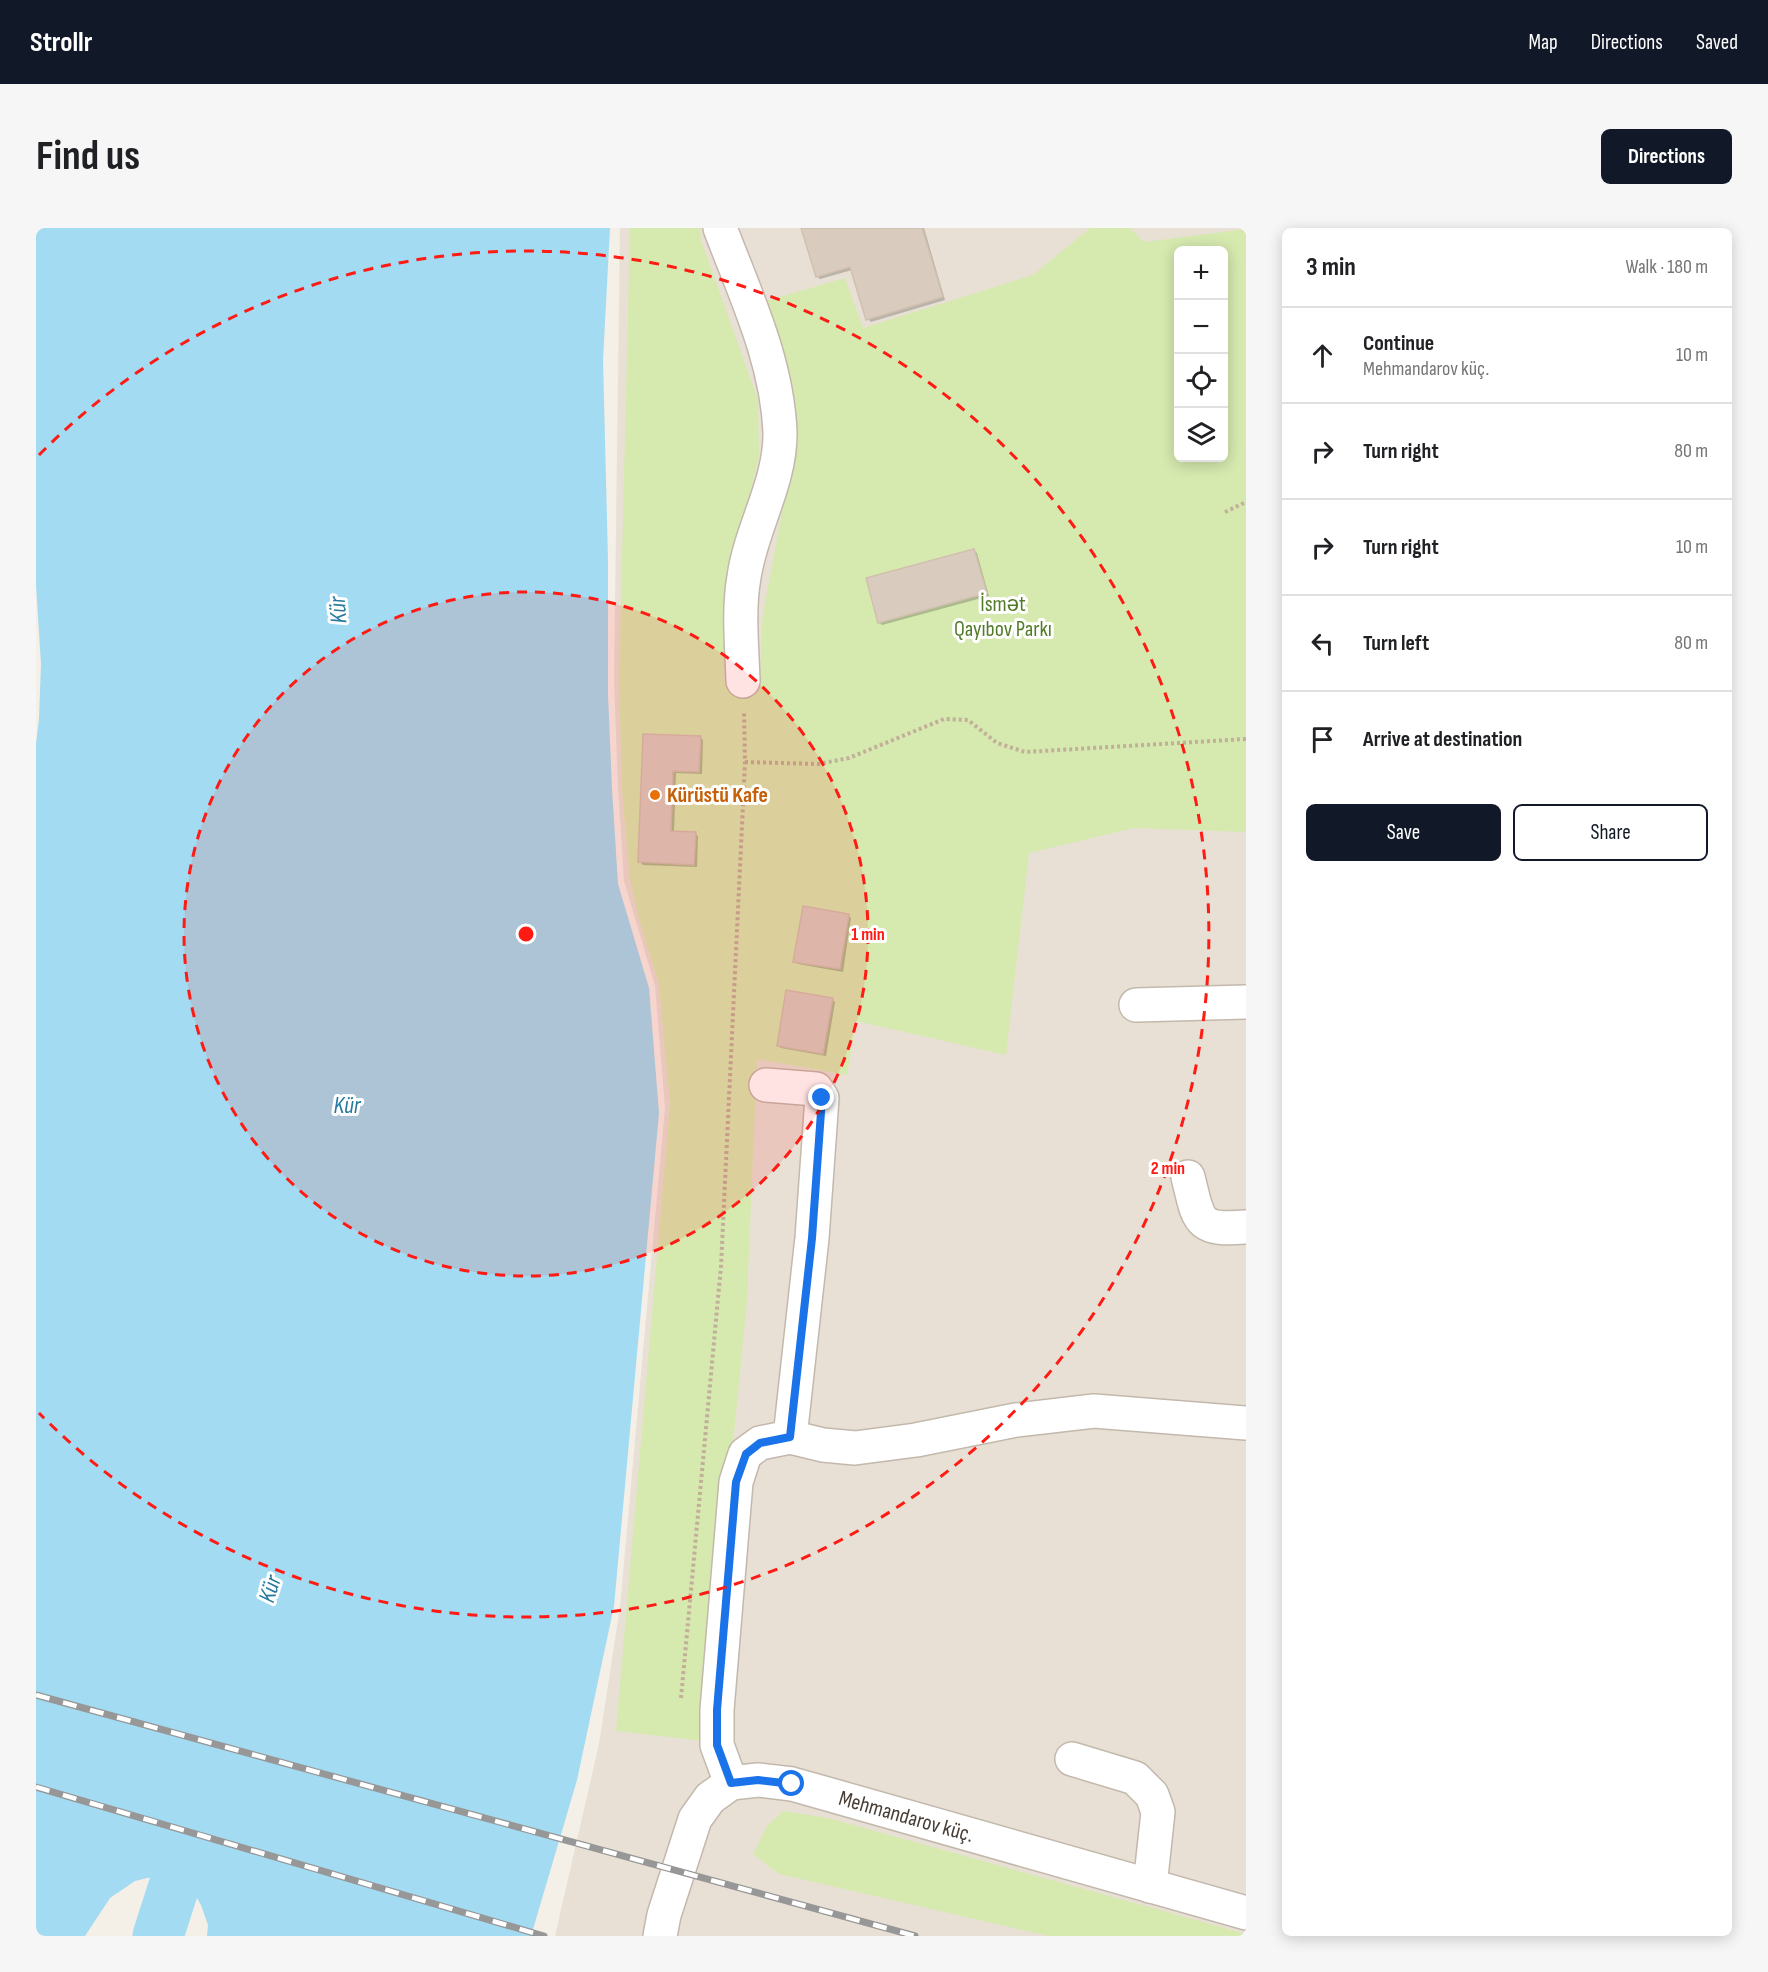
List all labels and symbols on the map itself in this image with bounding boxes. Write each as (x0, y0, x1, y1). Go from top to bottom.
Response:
park label: İsmət Qayıbov Parkı (954, 591, 1052, 643)
water label: Kür (323, 594, 353, 624)
place label: Kürüstü Kafe (667, 782, 768, 809)
marker: Kürüstü Kafe (648, 788, 662, 802)
centre of rings (516, 924, 536, 944)
text: 1 min (851, 924, 885, 945)
route end (808, 1084, 834, 1110)
water label: Kür (334, 1091, 362, 1120)
text: 2 min (1151, 1158, 1185, 1179)
water label: Kür (252, 1571, 288, 1606)
route start (778, 1770, 804, 1796)
street label: Mehmandarov küç. (836, 1784, 977, 1848)

